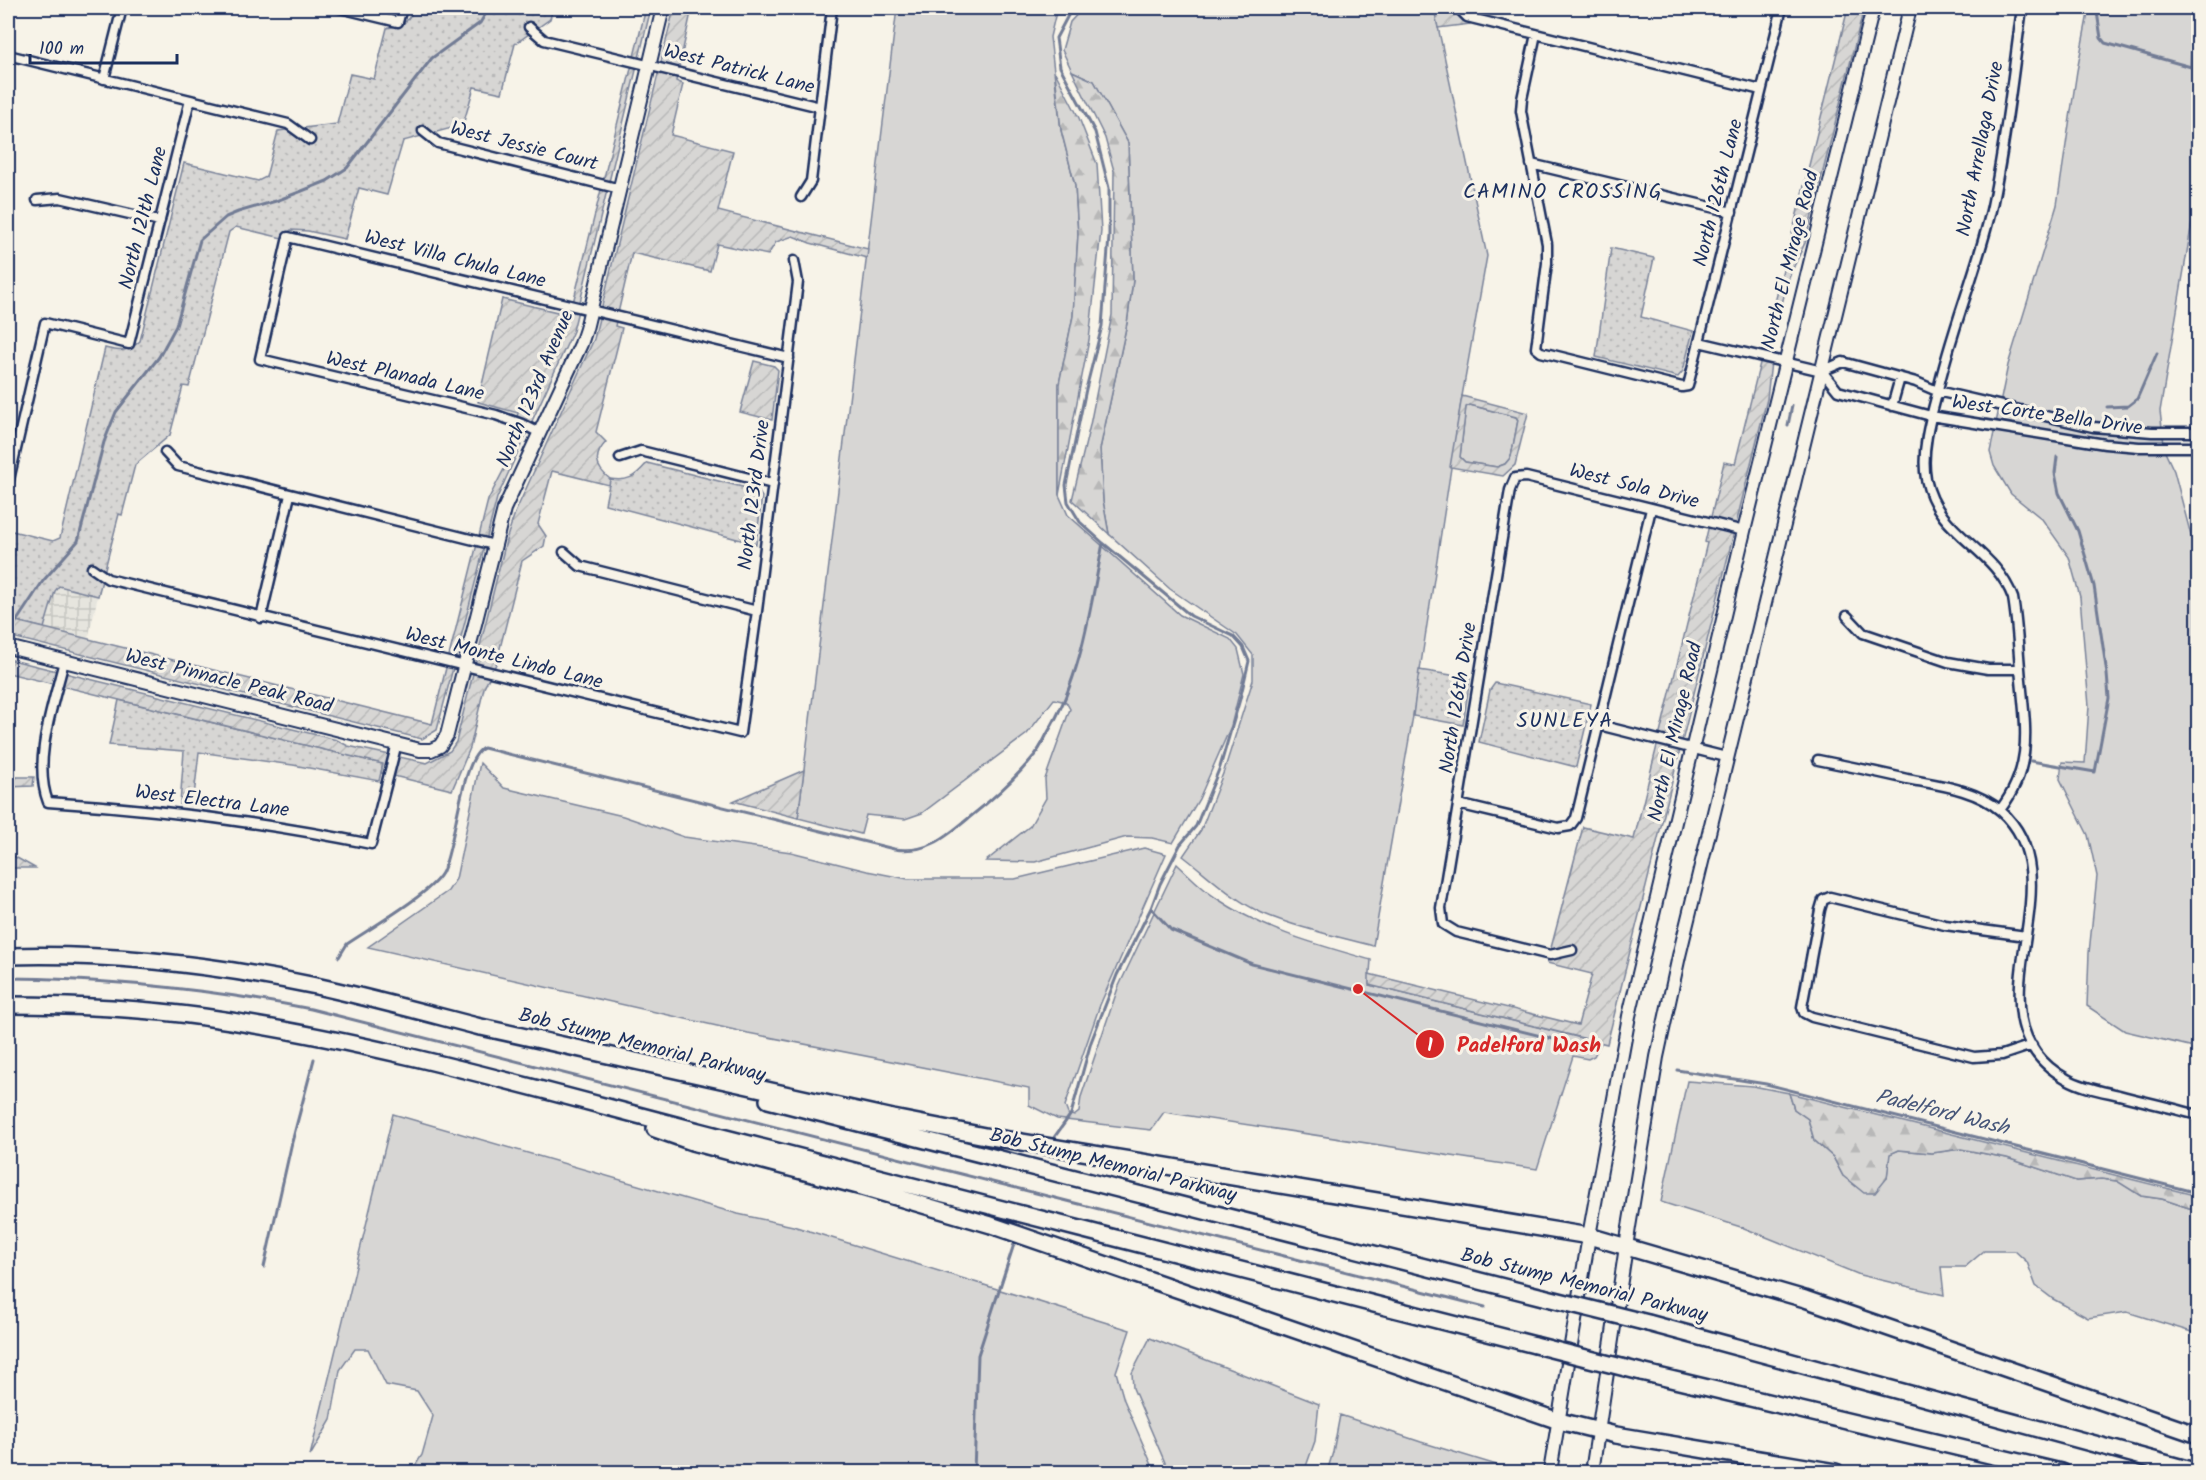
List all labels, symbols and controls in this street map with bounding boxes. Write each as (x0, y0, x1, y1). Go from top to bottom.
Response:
scale bar (30, 27, 177, 65)
text: 100 m (39, 35, 84, 64)
street label: West Patrick Lane (660, 36, 818, 104)
street label: North Arrellaga Drive (1948, 59, 2014, 239)
street label: West Jessie Court (447, 113, 601, 181)
street label: North 126th Lane (1685, 116, 1753, 270)
street label: North 121th Lane (111, 143, 177, 293)
street label: North El Mirage Road (1753, 166, 1829, 353)
district label: CAMINO CROSSING (1463, 176, 1663, 209)
street label: West Villa Chula Lane (361, 222, 549, 298)
street label: North 123rd Avenue (488, 305, 584, 473)
street label: West Planada Lane (323, 343, 487, 411)
street label: West Corte Bella Drive (1950, 387, 2144, 445)
street label: North 123rd Drive (730, 418, 780, 572)
street label: West Sola Drive (1566, 455, 1702, 519)
street label: West Monte Lindo Lane (402, 619, 606, 699)
street label: North 126th Drive (1431, 620, 1487, 776)
street label: North El Mirage Road (1640, 638, 1712, 825)
street label: West Pinnacle Peak Road (122, 641, 337, 724)
district label: SUNLEYA (1516, 705, 1614, 738)
street label: West Electra Lane (133, 777, 291, 827)
street label: Bob Stump Memorial Parkway (515, 1000, 770, 1092)
callout: Padelford Wash (1415, 1025, 1613, 1064)
text: Padelford Wash (1457, 1030, 1601, 1063)
text: 1 (1427, 1032, 1433, 1061)
water label: Padelford Wash (1872, 1081, 2014, 1146)
street label: Bob Stump Memorial Parkway (986, 1120, 1241, 1212)
street label: Bob Stump Memorial Parkway (1457, 1240, 1712, 1332)

